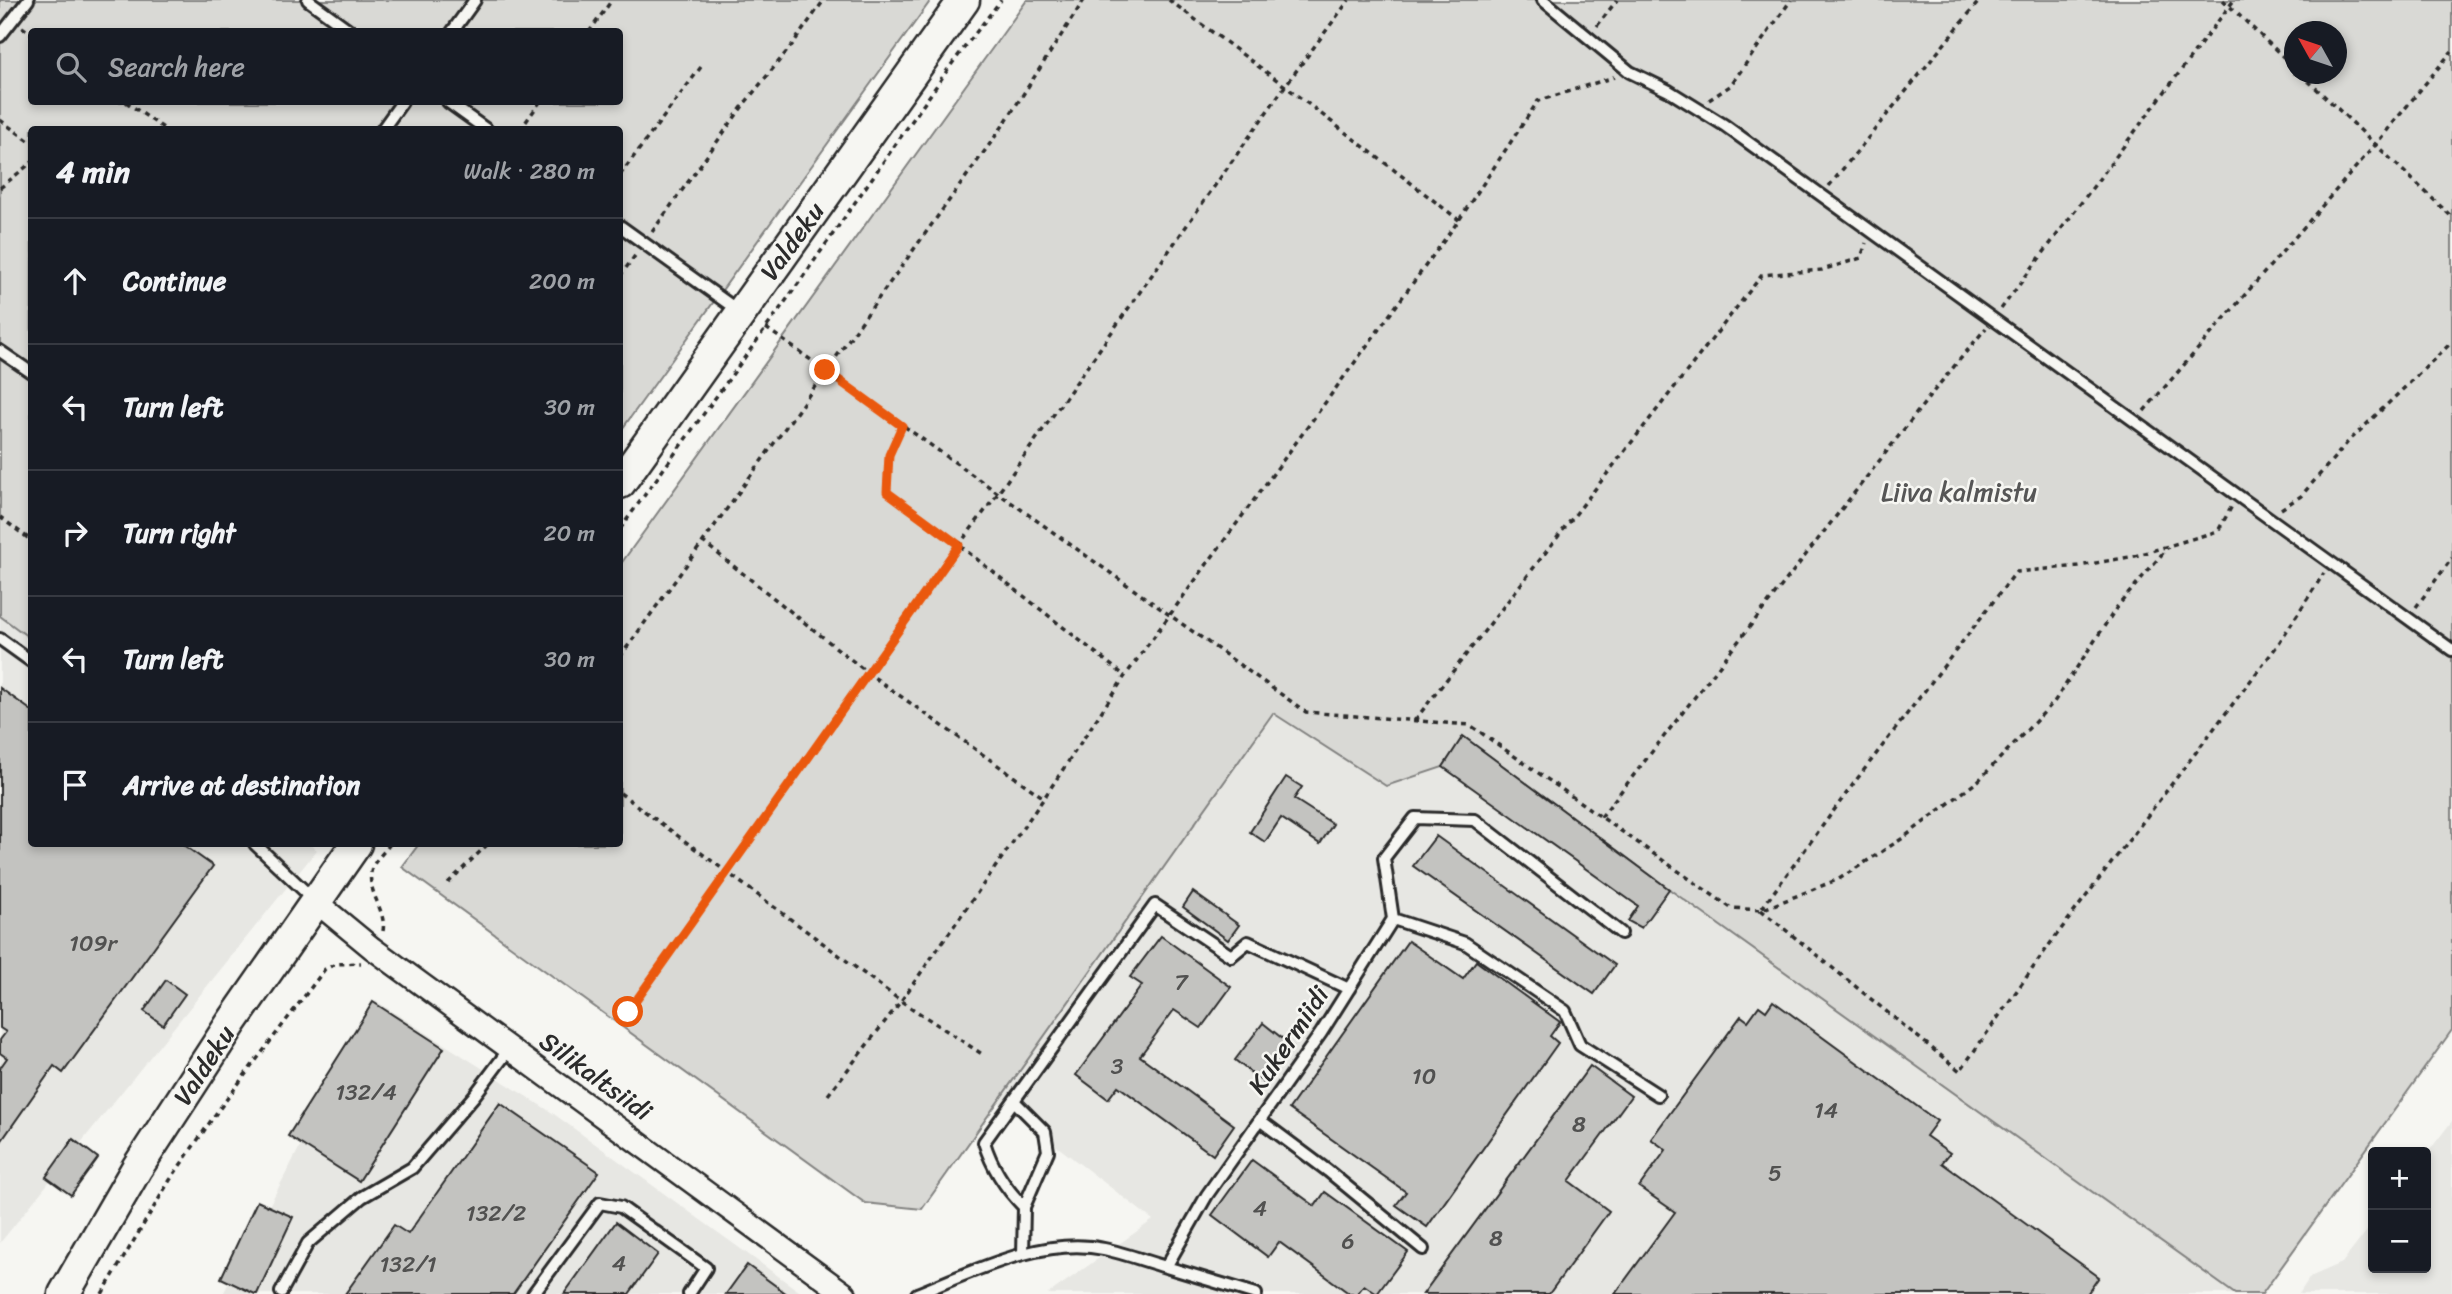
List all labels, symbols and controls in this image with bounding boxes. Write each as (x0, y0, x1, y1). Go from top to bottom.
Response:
north arrow (2284, 21, 2347, 84)
search box (28, 28, 623, 105)
text: Search here (108, 44, 245, 90)
icon: search (52, 48, 90, 86)
text: 4 min (56, 145, 130, 199)
text: Walk · 280 m (464, 151, 595, 192)
street label: Valdeku (747, 191, 837, 290)
text: Continue (123, 258, 226, 304)
text: 200 m (529, 261, 595, 302)
icon: ahead (56, 262, 94, 300)
route end (809, 354, 840, 385)
text: Turn left (123, 384, 223, 430)
text: 30 m (544, 387, 595, 428)
icon: left (56, 388, 94, 426)
park label: Liiva kalmistu (1881, 469, 2037, 515)
text: Turn right (123, 510, 236, 556)
text: 20 m (544, 513, 595, 554)
icon: right (56, 514, 94, 552)
text: Turn left (123, 636, 223, 682)
text: 30 m (544, 639, 595, 680)
icon: left (56, 640, 94, 678)
text: Arrive at destination (123, 762, 360, 808)
icon: arrive (56, 766, 94, 804)
house number: 109r (69, 923, 119, 964)
house number: 7 (1174, 962, 1189, 1003)
street label: Kukermiidi (1235, 976, 1342, 1104)
route start (612, 996, 643, 1027)
street label: Valdeku (160, 1015, 248, 1115)
street label: Silikaltsiidi (530, 1019, 663, 1134)
house number: 3 (1111, 1046, 1124, 1087)
house number: 10 (1412, 1056, 1436, 1097)
house number: 132/4 (335, 1072, 397, 1113)
house number: 14 (1814, 1090, 1838, 1131)
house number: 8 (1572, 1104, 1586, 1145)
map controls (2368, 1147, 2431, 1273)
button: + (2368, 1147, 2431, 1210)
house number: 5 (1768, 1153, 1782, 1194)
house number: 4 (1253, 1188, 1267, 1229)
house number: 132/2 (466, 1193, 526, 1234)
button: − (2368, 1210, 2431, 1273)
house number: 8 (1489, 1218, 1503, 1259)
house number: 6 (1341, 1221, 1355, 1262)
house number: 4 (612, 1243, 626, 1284)
house number: 132/1 (379, 1244, 437, 1285)

